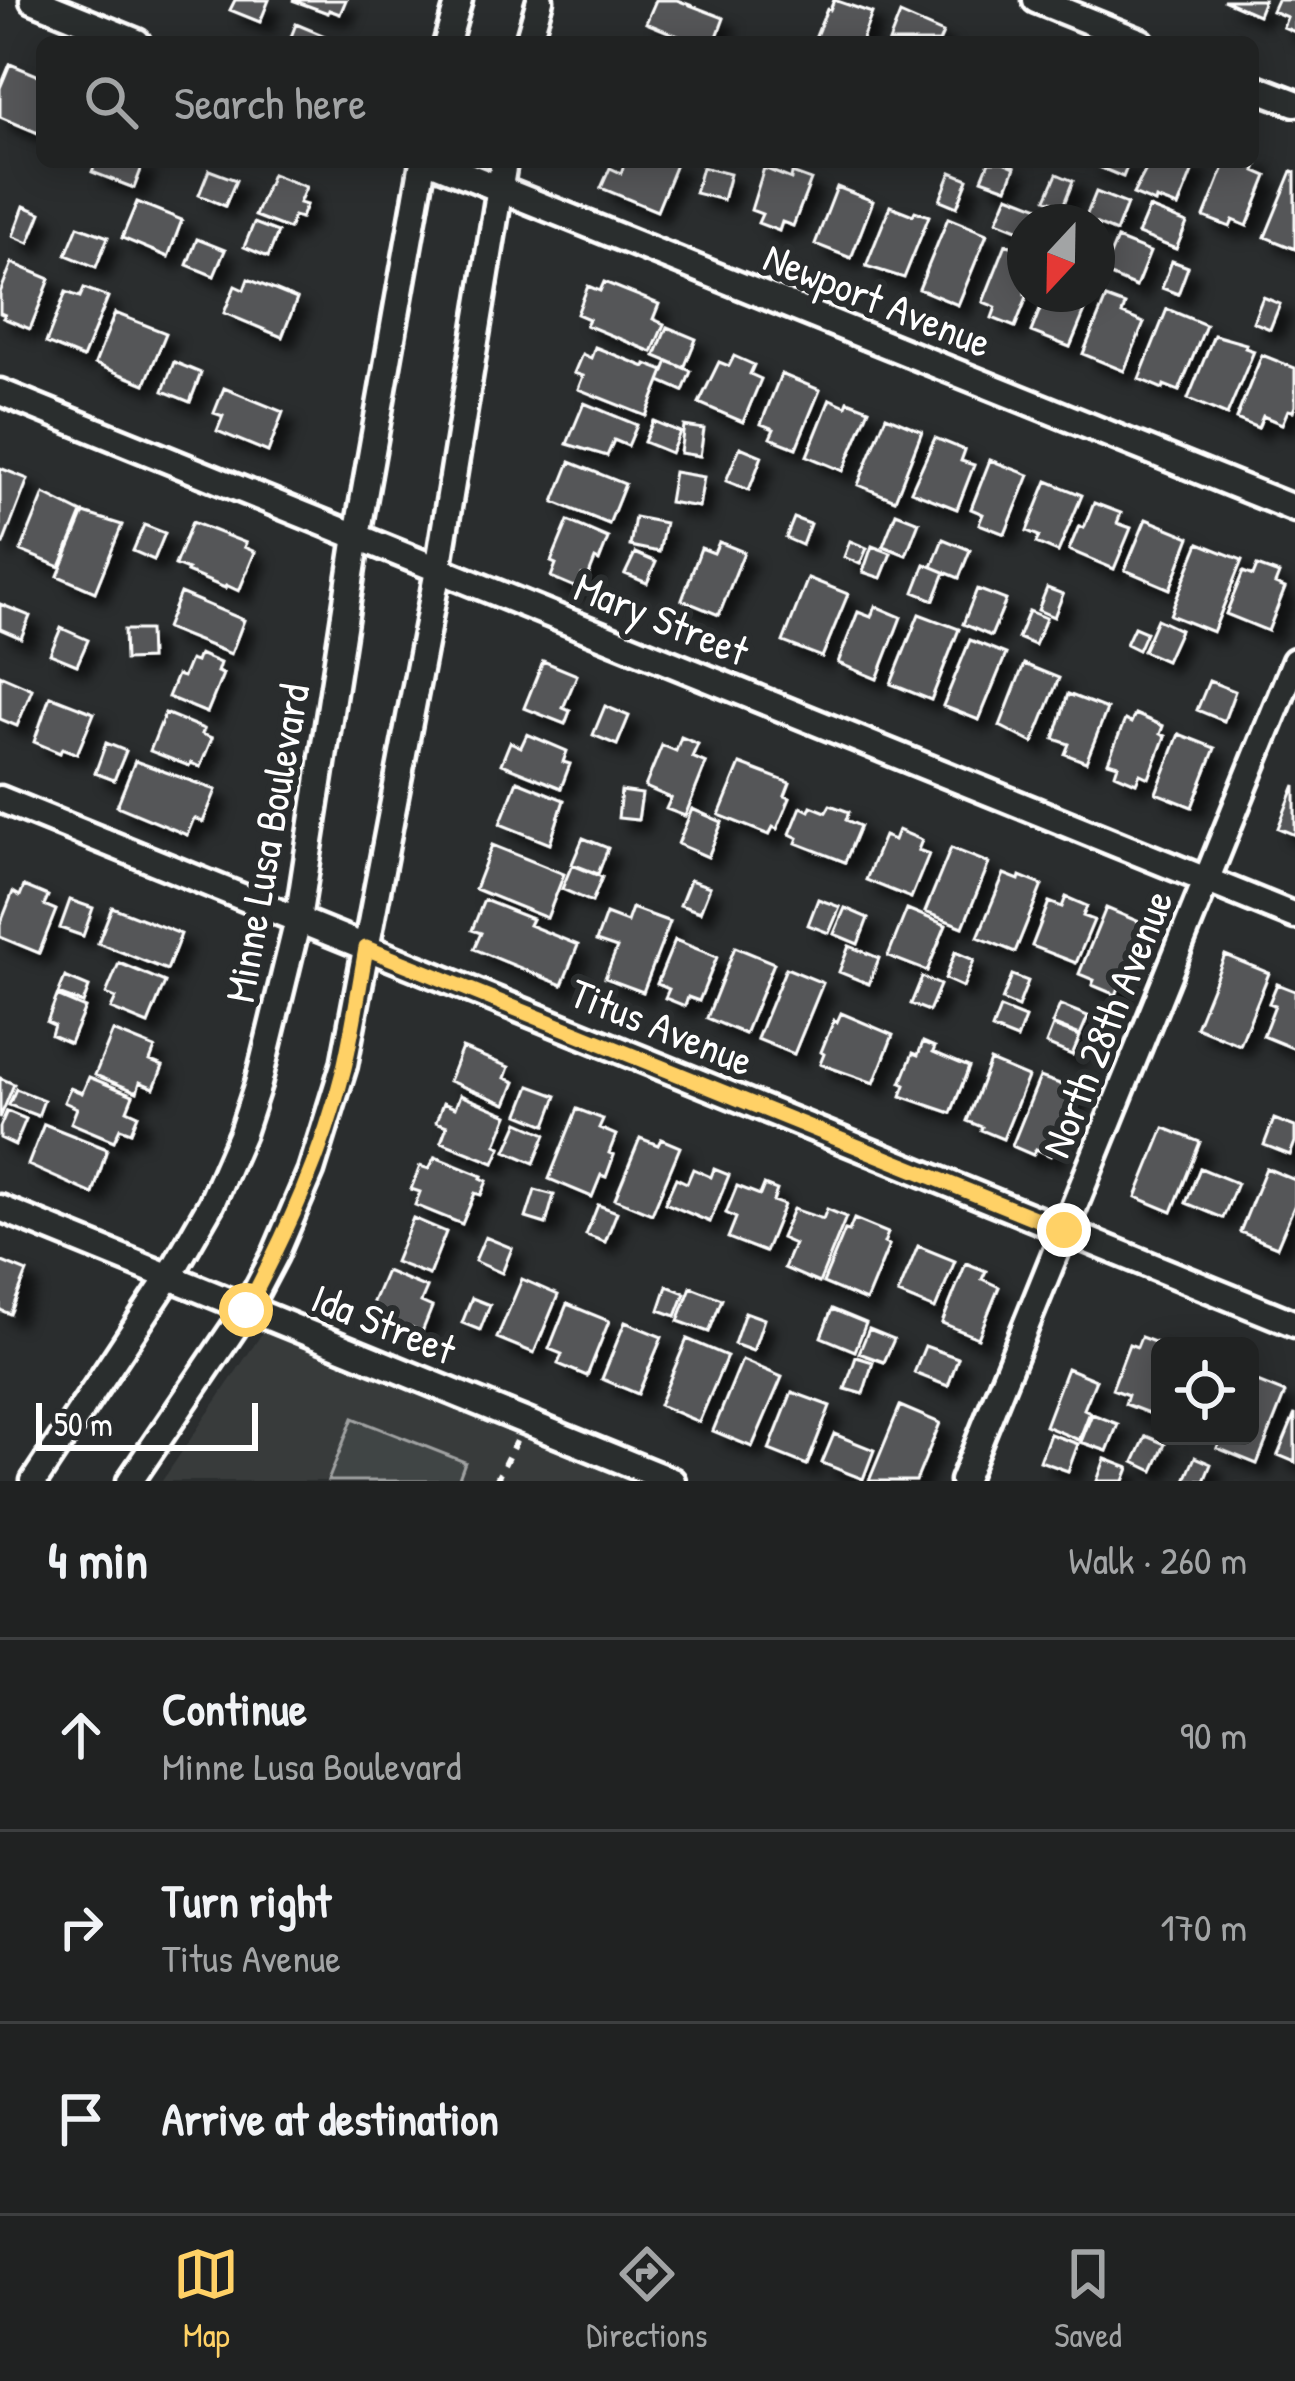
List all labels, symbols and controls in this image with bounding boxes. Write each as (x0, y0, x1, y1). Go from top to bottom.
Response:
search box (36, 36, 1259, 168)
icon: search (78, 69, 144, 135)
text: Search here (174, 72, 366, 133)
north arrow (1007, 204, 1115, 312)
street label: Newport Avenue (756, 228, 1000, 370)
street label: Mary Street (567, 557, 758, 679)
street label: Minne Lusa Boulevard (210, 679, 322, 1007)
street label: North 28th Avenue (1027, 881, 1185, 1165)
street label: Titus Avenue (562, 963, 762, 1089)
route end (1037, 1203, 1091, 1257)
street label: Ida Street (304, 1268, 465, 1378)
route start (219, 1283, 273, 1337)
map controls (1151, 1337, 1259, 1445)
button: locate (1151, 1337, 1259, 1445)
scale bar (36, 1397, 258, 1450)
text: 50 m (54, 1402, 113, 1446)
text: 4 min (48, 1525, 148, 1594)
text: Walk · 260 m (1069, 1533, 1247, 1586)
text: Continue (162, 1678, 307, 1739)
icon: ahead (48, 1702, 114, 1768)
text: 90 m (1180, 1708, 1247, 1761)
text: Minne Lusa Boulevard (162, 1739, 461, 1792)
text: Turn right (162, 1870, 331, 1931)
icon: right (48, 1894, 114, 1960)
text: 170 m (1161, 1900, 1247, 1953)
text: Titus Avenue (162, 1931, 341, 1984)
icon: arrive (48, 2086, 114, 2152)
text: Arrive at destination (162, 2088, 499, 2149)
tab: Map (173, 2241, 239, 2357)
tab: Directions (586, 2241, 708, 2357)
tab: Saved (1054, 2241, 1122, 2357)

